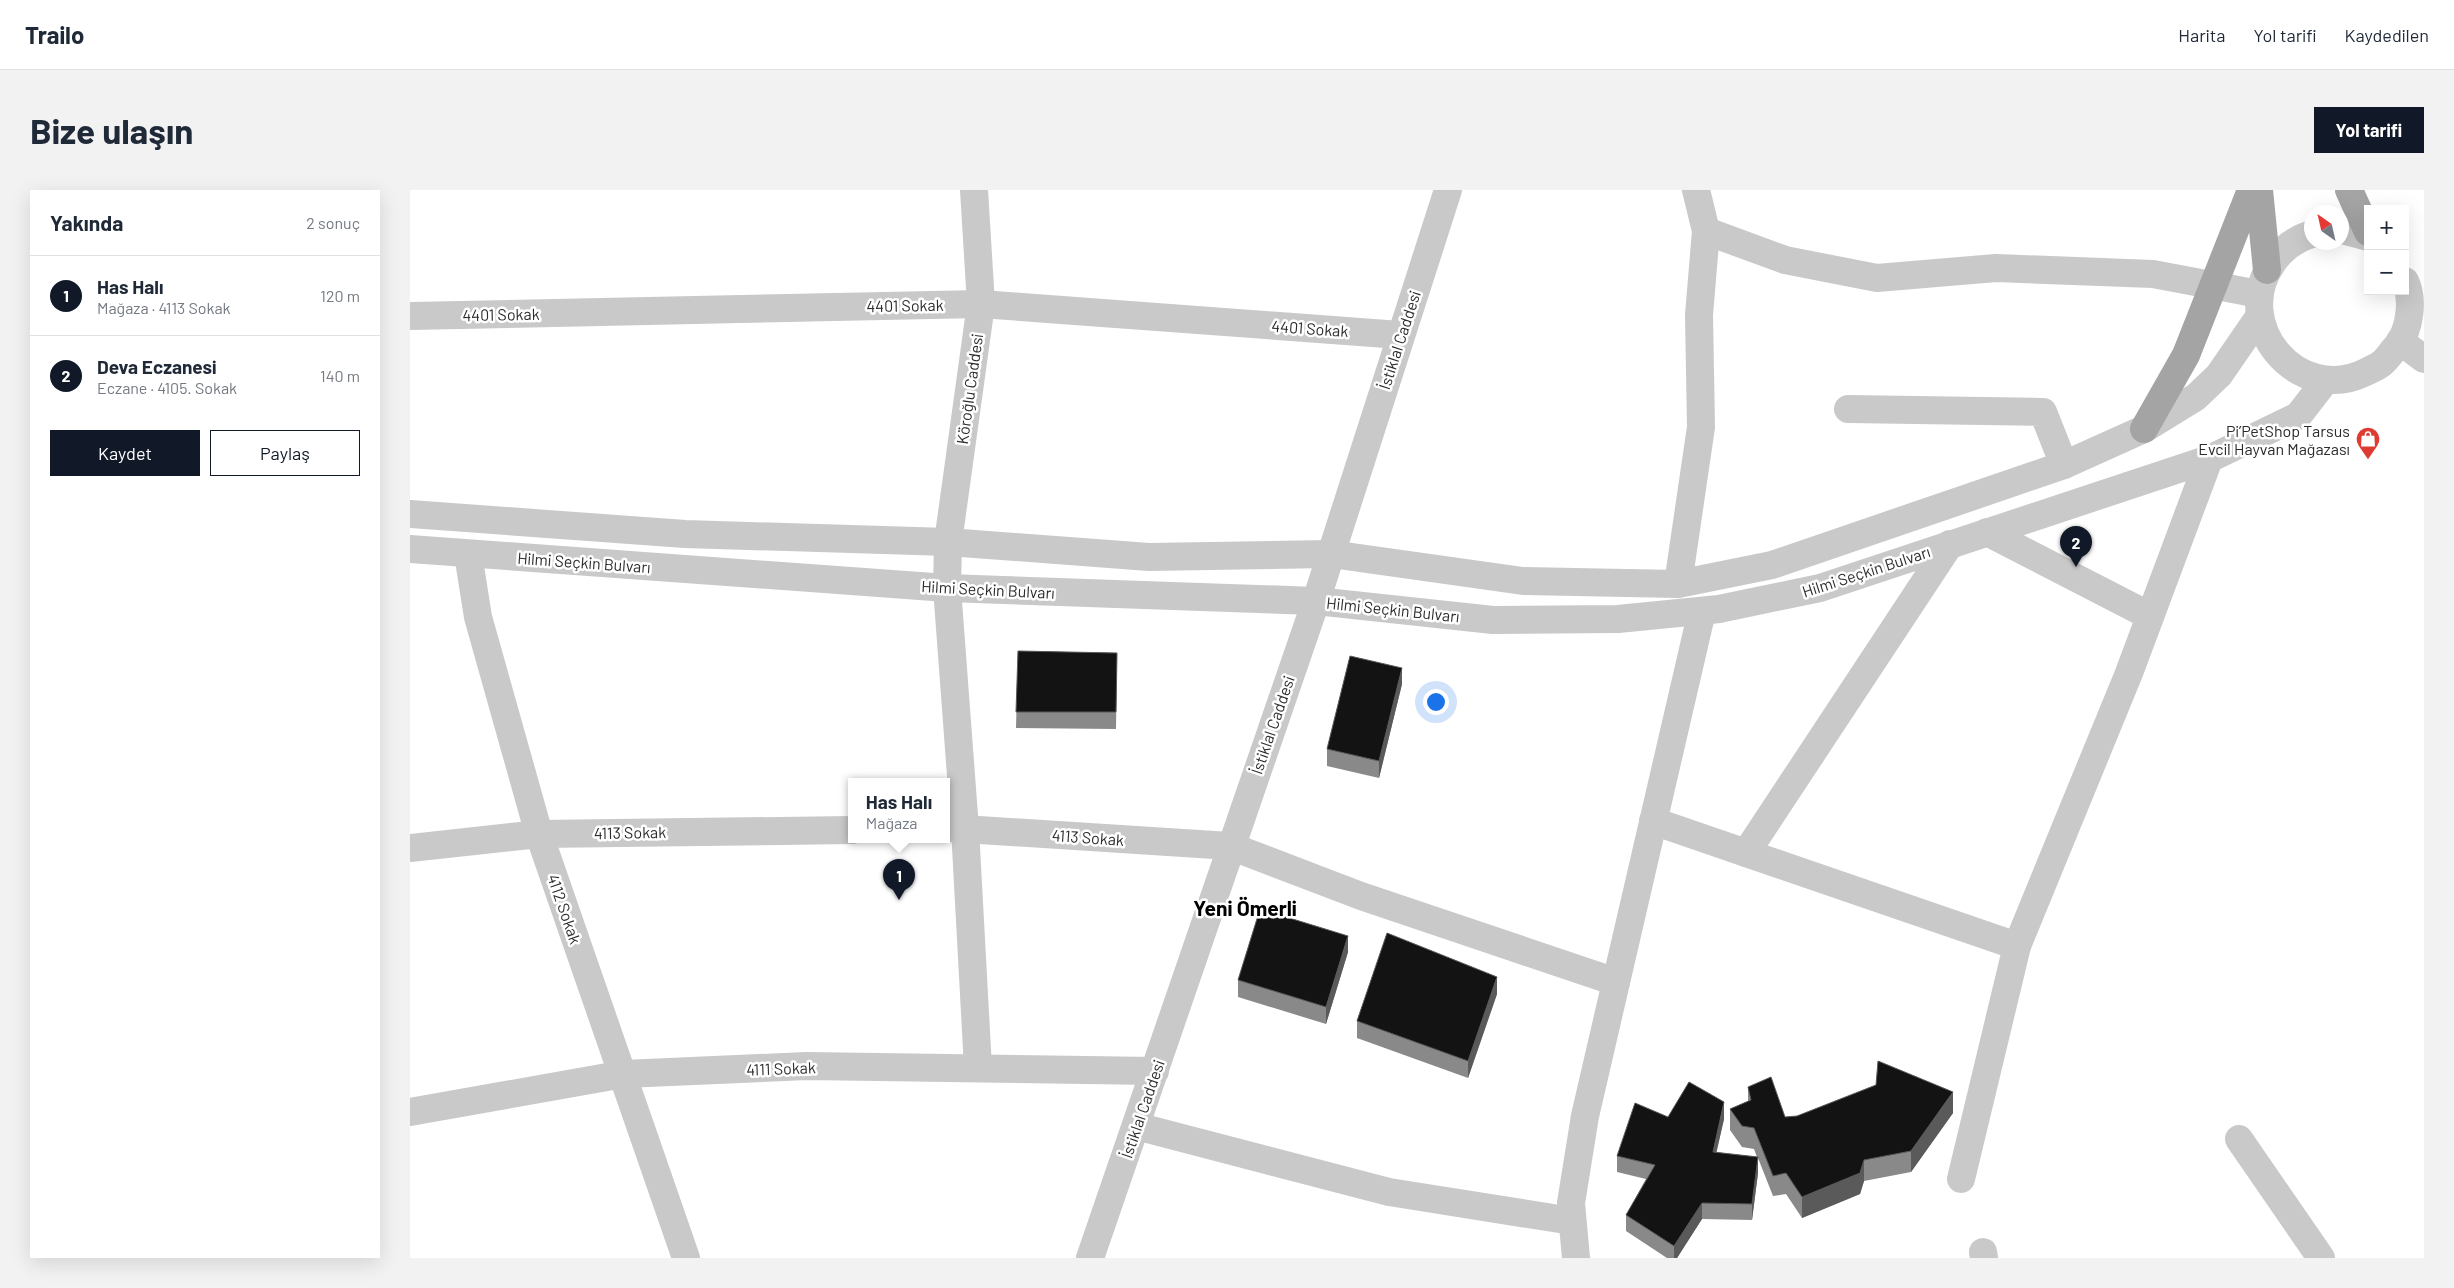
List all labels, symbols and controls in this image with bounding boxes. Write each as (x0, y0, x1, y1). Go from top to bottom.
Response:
text: Trailo (25, 20, 84, 49)
text: Harita (2178, 24, 2225, 46)
text: Yol tarifi (2253, 24, 2316, 46)
text: Kaydedilen (2344, 24, 2429, 46)
button: Yol tarifi (2314, 107, 2424, 153)
text: Bize ulaşın (30, 109, 193, 151)
north arrow (2304, 205, 2349, 250)
map controls (2364, 205, 2409, 295)
button: + (2364, 205, 2409, 250)
text: Yakında (50, 210, 123, 235)
text: 2 sonuç (306, 213, 360, 232)
button: − (2364, 250, 2409, 295)
text: Has Halı (97, 275, 163, 298)
text: 1 (63, 286, 69, 305)
text: 120 m (320, 286, 360, 305)
street label: İstiklal Caddesi (1374, 288, 1424, 392)
street label: 4401 Sokak (866, 295, 944, 315)
text: Mağaza · 4113 Sokak (97, 298, 231, 317)
street label: 4401 Sokak (462, 304, 540, 324)
street label: 4401 Sokak (1271, 316, 1349, 340)
street label: Köroğlu Caddesi (952, 333, 986, 445)
text: Deva Eczanesi (97, 355, 217, 378)
text: 2 (62, 366, 70, 385)
text: 140 m (320, 366, 360, 385)
text: Eczane · 4105. Sokak (97, 378, 237, 397)
place label: Pi’PetShop Tarsus Evcil Hayvan Mağazası (2198, 421, 2350, 458)
shop icon: Pi’PetShop Tarsus Evcil Hayvan Mağazası (2355, 426, 2381, 460)
button: Kaydet (50, 430, 200, 476)
button: Paylaş (210, 430, 360, 476)
pin: 2 (2060, 526, 2092, 567)
street label: Hilmi Seçkin Bulvarı (1799, 541, 1933, 601)
street label: Hilmi Seçkin Bulvarı (517, 548, 651, 576)
street label: Hilmi Seçkin Bulvarı (921, 576, 1055, 602)
street label: Hilmi Seçkin Bulvarı (1326, 593, 1460, 625)
street label: İstiklal Caddesi (1246, 673, 1298, 777)
your location (1423, 689, 1449, 715)
popup (848, 778, 950, 843)
text: Has Halı (866, 790, 932, 813)
text: Mağaza (866, 813, 917, 832)
street label: 4113 Sokak (594, 822, 666, 842)
street label: 4113 Sokak (1051, 825, 1125, 849)
pin: 1 (883, 859, 915, 900)
street label: 4112 Sokak (544, 872, 586, 946)
district label: Yeni Ömerli (1193, 895, 1297, 920)
street label: 4111 Sokak (746, 1057, 816, 1079)
street label: İstiklal Caddesi (1116, 1057, 1168, 1161)

